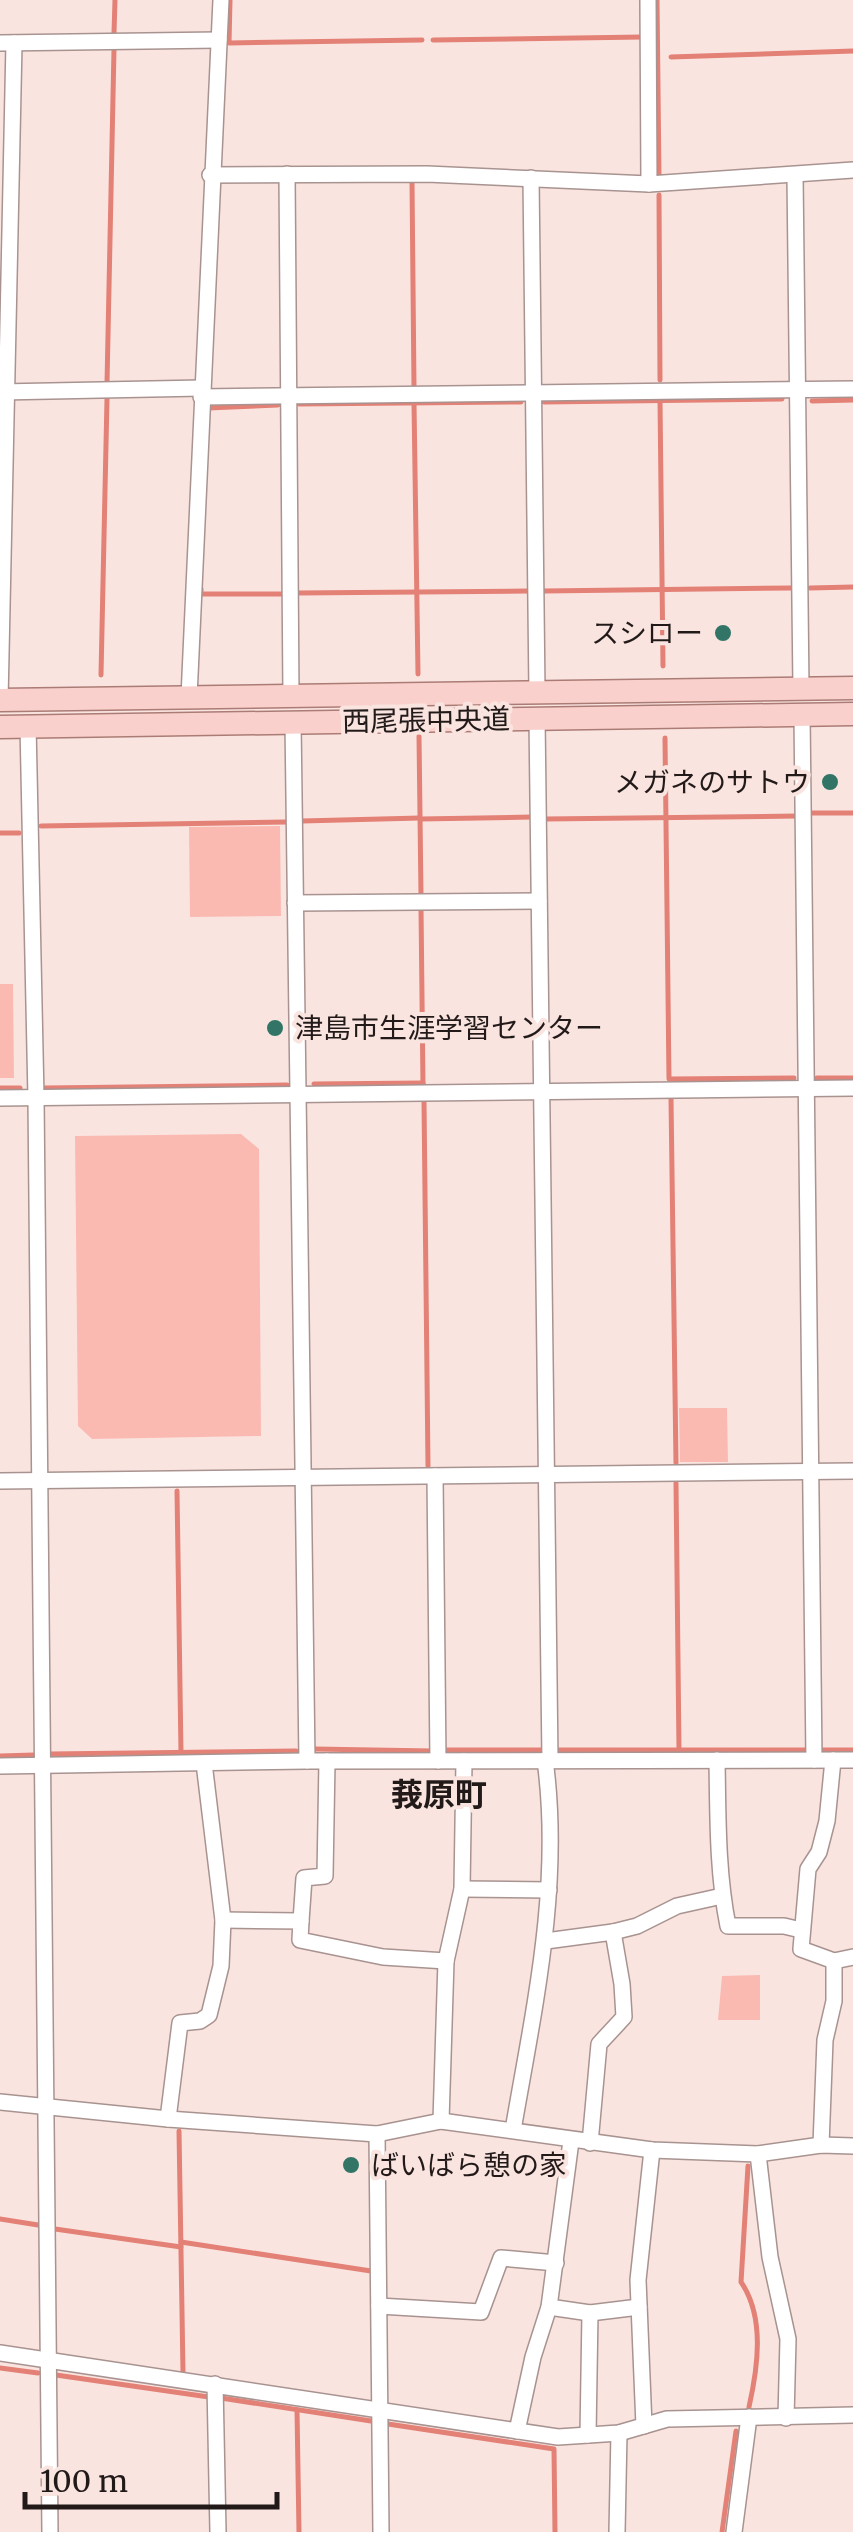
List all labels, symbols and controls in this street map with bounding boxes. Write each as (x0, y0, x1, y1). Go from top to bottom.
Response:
place label: スシロー (591, 615, 703, 651)
marker: スシロー (712, 622, 734, 644)
street label: 西尾張中央道 (342, 701, 510, 739)
place label: メガネのサトウ (614, 764, 810, 800)
marker: メガネのサトウ (819, 771, 841, 793)
place label: 津島市生涯学習センター (295, 1010, 603, 1046)
marker: 津島市生涯学習センター (264, 1017, 286, 1039)
district label: 莪原町 (391, 1775, 487, 1815)
place label: ばいばら憩の家 (371, 2147, 567, 2183)
marker: ばいばら憩の家 (340, 2154, 362, 2176)
scale bar (25, 2447, 278, 2509)
text: 100 m (40, 2462, 128, 2500)

